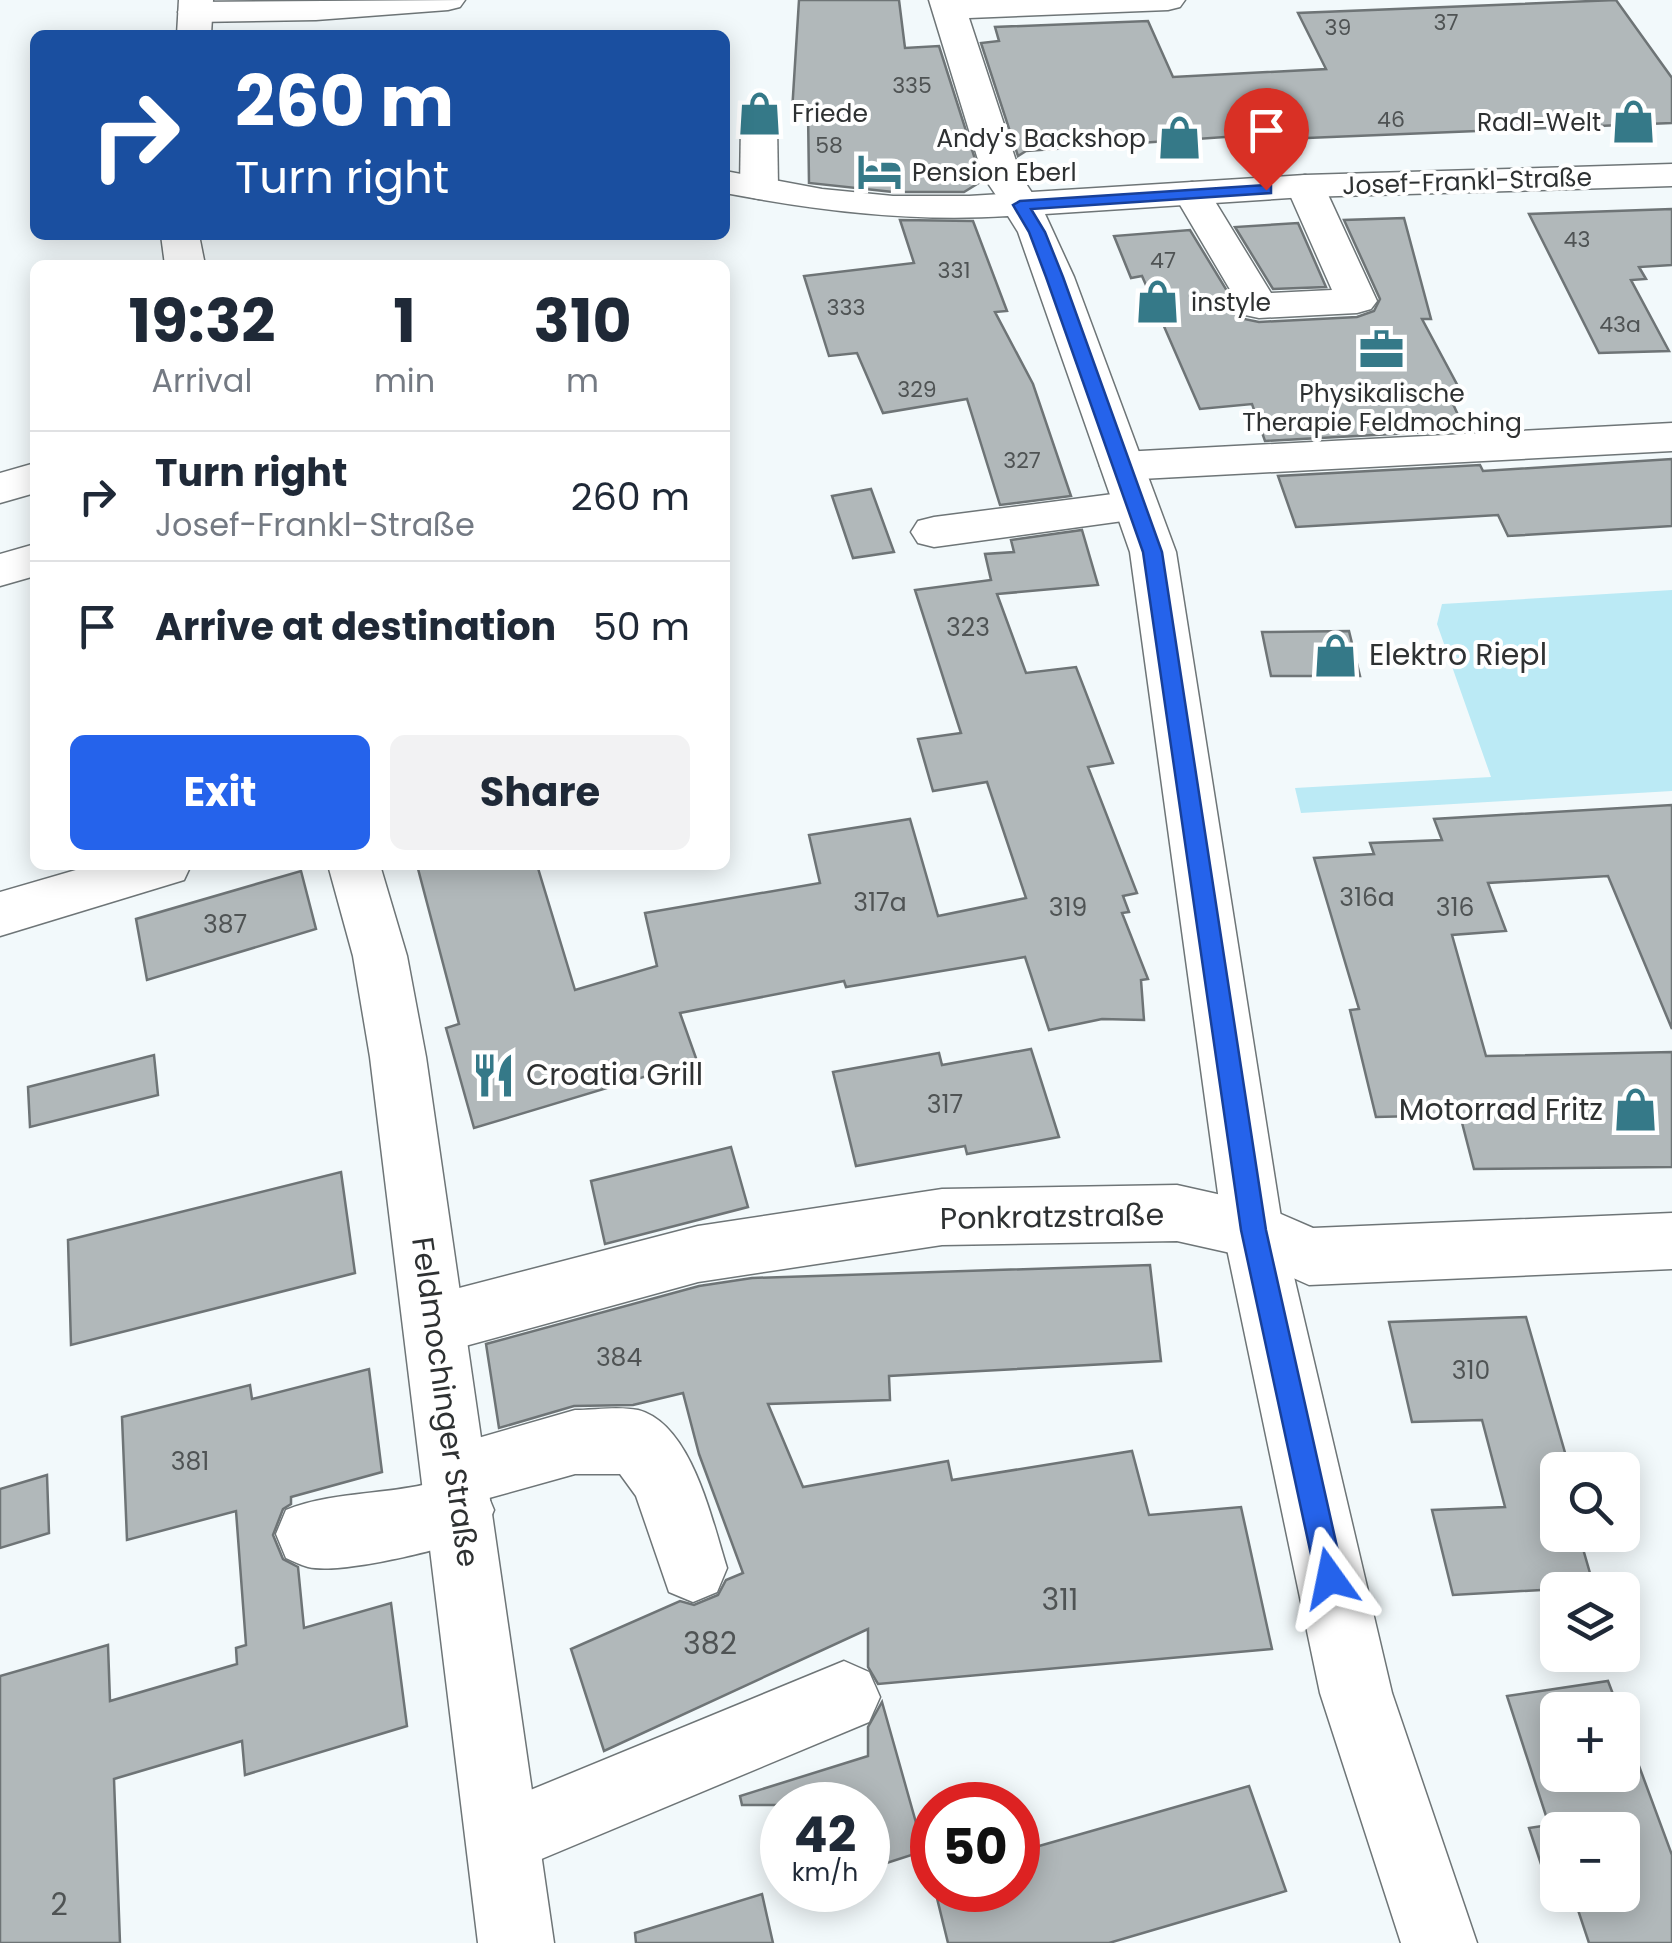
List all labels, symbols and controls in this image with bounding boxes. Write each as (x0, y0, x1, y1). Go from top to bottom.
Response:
house number: 37 (1434, 7, 1458, 38)
house number: 39 (1325, 12, 1351, 43)
text: 260 m (235, 52, 454, 151)
icon: right (70, 70, 200, 200)
house number: 335 (892, 70, 932, 101)
pin (1224, 88, 1309, 191)
shop icon: Friede (735, 89, 783, 137)
place label: Friede (792, 96, 868, 131)
shop icon: Radl-Welt (1610, 98, 1658, 146)
icon: arrive (1239, 103, 1294, 158)
house number: 46 (1377, 104, 1405, 135)
place label: Radl-Welt (1477, 105, 1601, 140)
shop icon: Andy's Backshop (1155, 114, 1203, 162)
place label: Andy's Backshop (936, 121, 1146, 156)
house number: 58 (815, 130, 843, 161)
text: Turn right (235, 146, 449, 209)
hotel icon: Pension Eberl (855, 148, 903, 196)
place label: Pension Eberl (912, 155, 1077, 190)
street label: Josef-Frankl-Straße (1342, 160, 1593, 203)
house number: 43 (1564, 224, 1590, 255)
house number: 47 (1150, 245, 1176, 276)
house number: 331 (938, 255, 970, 286)
shop icon: instyle (1134, 278, 1182, 326)
text: 19:32 (128, 279, 275, 363)
text: 1 (393, 279, 416, 363)
text: 310 (534, 279, 632, 363)
place label: instyle (1191, 285, 1271, 320)
house number: 333 (827, 292, 865, 323)
house number: 43a (1599, 309, 1641, 340)
office icon: Physikalische Therapie Feldmoching (1358, 325, 1406, 373)
text: Arrival (152, 358, 252, 403)
text: min (374, 358, 435, 403)
text: m (566, 358, 599, 403)
house number: 329 (897, 374, 937, 405)
place label: Physikalische Therapie Feldmoching (1242, 376, 1522, 440)
house number: 327 (1003, 445, 1041, 476)
text: Turn right (155, 446, 347, 499)
icon: right (70, 469, 125, 524)
text: 260 m (571, 470, 690, 523)
text: Josef-Frankl-Straße (155, 502, 475, 547)
icon: arrive (70, 599, 125, 654)
text: Arrive at destination (155, 600, 556, 653)
text: 50 m (593, 600, 690, 653)
house number: 323 (946, 610, 990, 645)
shop icon: Elektro Riepl (1312, 631, 1360, 679)
place label: Elektro Riepl (1369, 633, 1547, 676)
button: Exit (70, 735, 370, 850)
button: Share (390, 735, 690, 850)
house number: 316a (1339, 880, 1395, 915)
house number: 317a (853, 885, 907, 920)
house number: 319 (1049, 890, 1087, 925)
house number: 316 (1436, 890, 1474, 925)
house number: 387 (203, 907, 247, 942)
restaurant icon: Croatia Grill (469, 1051, 517, 1099)
place label: Croatia Grill (526, 1053, 703, 1096)
shop icon: Motorrad Fritz (1612, 1086, 1660, 1134)
house number: 317 (927, 1087, 963, 1122)
place label: Motorrad Fritz (1399, 1088, 1603, 1131)
street label: Ponkratzstraße (939, 1193, 1165, 1240)
street label: Feldmochinger Straße (401, 1234, 490, 1570)
house number: 384 (596, 1340, 642, 1375)
house number: 310 (1452, 1353, 1490, 1388)
house number: 381 (171, 1444, 209, 1479)
map controls (1540, 1452, 1640, 1912)
button: search (1540, 1452, 1640, 1552)
position arrow (1278, 1526, 1382, 1630)
button: layers (1540, 1572, 1640, 1672)
house number: 311 (1042, 1578, 1078, 1621)
house number: 382 (683, 1622, 737, 1665)
button: + (1540, 1692, 1640, 1792)
speed limit sign: 50 (910, 1782, 1040, 1912)
text: 42 (794, 1799, 856, 1870)
button: − (1540, 1812, 1640, 1912)
text: km/h (792, 1855, 858, 1890)
house number: 2 (50, 1883, 68, 1926)

